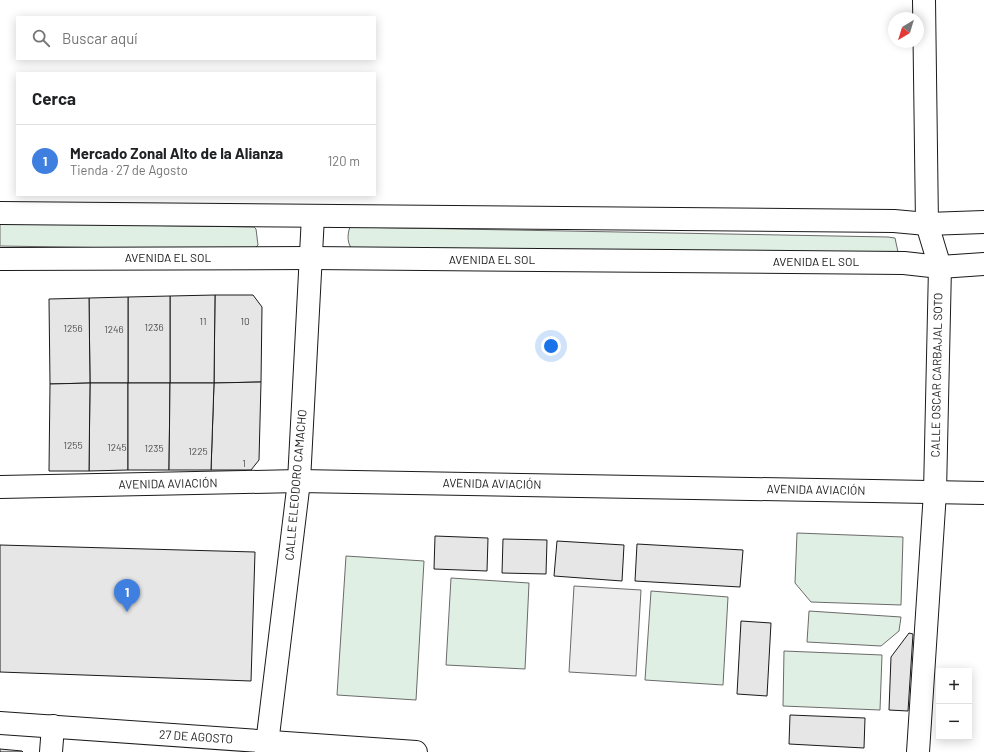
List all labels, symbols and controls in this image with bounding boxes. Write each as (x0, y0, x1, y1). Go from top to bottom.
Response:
north arrow (888, 12, 924, 48)
search box (16, 16, 376, 60)
icon: search (30, 27, 52, 49)
text: Buscar aquí (62, 29, 138, 47)
text: Cerca (32, 88, 76, 108)
text: Mercado Zonal Alto de la Alianza (70, 144, 283, 162)
text: 1 (43, 153, 47, 169)
text: 120 m (328, 153, 360, 169)
text: Tienda · 27 de Agosto (70, 162, 188, 178)
street label: AVENIDA EL SOL (125, 250, 212, 264)
street label: AVENIDA EL SOL (449, 252, 536, 266)
street label: AVENIDA EL SOL (773, 254, 860, 268)
street label: CALLE OSCAR CARBAJAL SOTO (928, 293, 944, 457)
house number: 11 (199, 315, 207, 327)
house number: 10 (240, 315, 250, 327)
house number: 1236 (144, 321, 164, 333)
house number: 1256 (63, 322, 83, 334)
house number: 1246 (104, 323, 124, 335)
your location (541, 336, 561, 356)
street label: CALLE ELEODORO CAMACHO (281, 409, 309, 561)
house number: 1255 (63, 439, 83, 451)
house number: 1245 (107, 441, 127, 453)
house number: 1235 (144, 442, 164, 454)
house number: 1225 (188, 445, 208, 457)
house number: 1 (242, 457, 246, 469)
street label: AVENIDA AVIACIÓN (118, 475, 218, 491)
street label: AVENIDA AVIACIÓN (442, 475, 542, 491)
street label: AVENIDA AVIACIÓN (766, 481, 866, 497)
pin: 1 (114, 579, 140, 612)
map controls (936, 668, 972, 740)
button: + (936, 668, 972, 704)
button: − (936, 704, 972, 740)
street label: 27 DE AGOSTO (159, 726, 233, 746)

